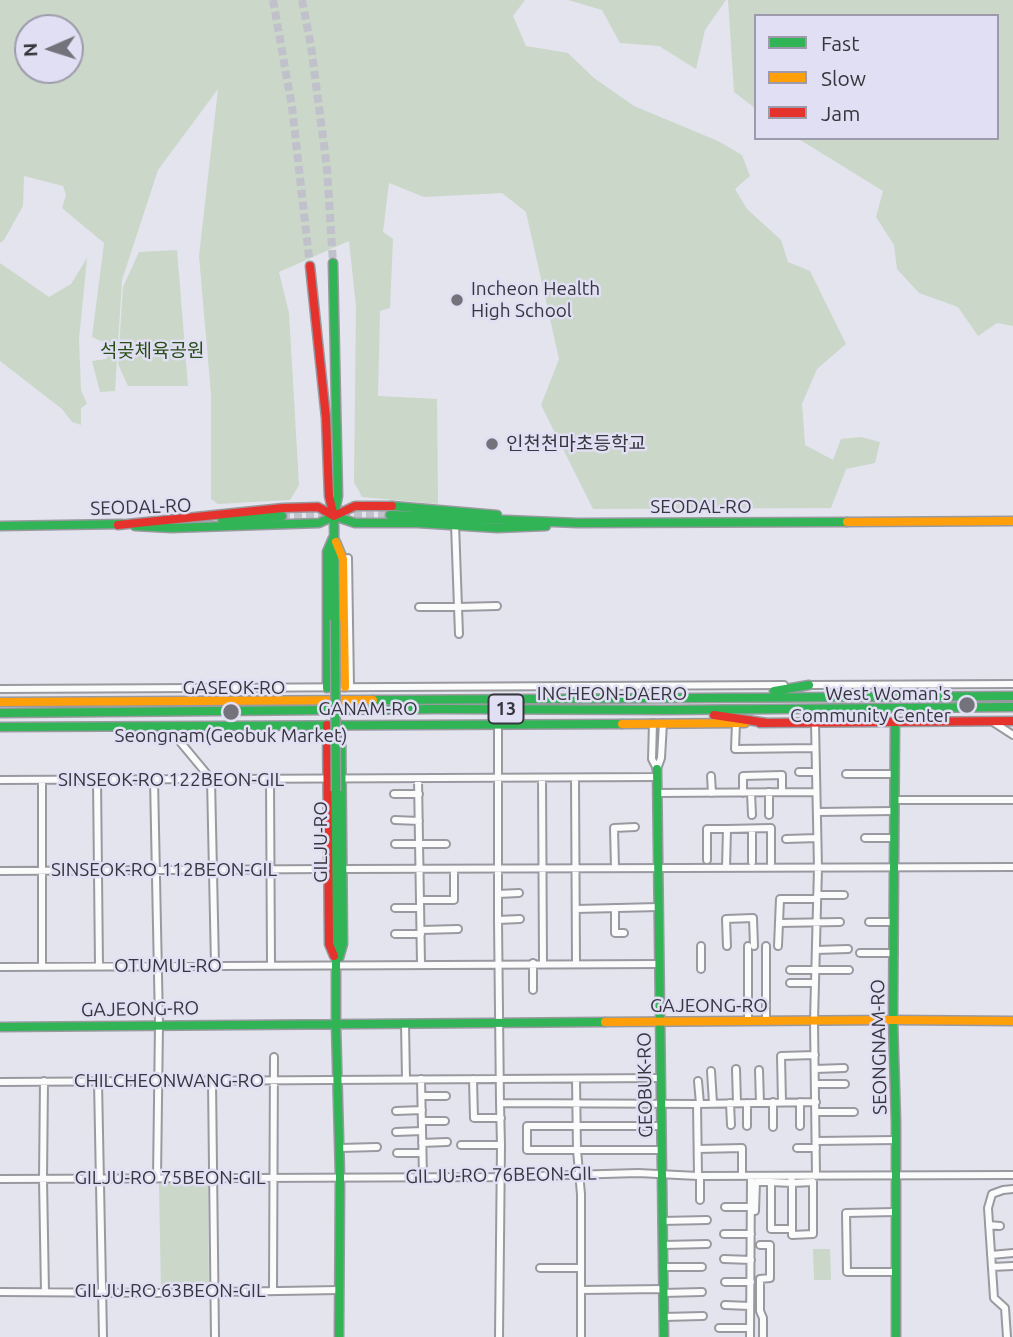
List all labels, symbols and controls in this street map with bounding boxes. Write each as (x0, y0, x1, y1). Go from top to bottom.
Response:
north arrow (14, 14, 84, 84)
legend (754, 14, 999, 140)
text: Fast (821, 31, 859, 55)
text: N (19, 42, 41, 58)
text: Slow (821, 66, 866, 90)
text: Jam (821, 101, 860, 125)
place label: Incheon Health High School (471, 278, 600, 322)
marker: Incheon Health High School (449, 292, 465, 308)
park label: 석곶체육공원 (100, 340, 204, 362)
place label: 인천천마초등학교 (506, 433, 646, 455)
marker: 인천천마초등학교 (484, 436, 500, 452)
street label: SEODAL-RO (90, 494, 192, 520)
street label: SEODAL-RO (650, 496, 752, 518)
street label: GASEOK-RO (182, 677, 286, 699)
street label: INCHEON-DAERO (537, 683, 687, 705)
place label: West Woman's Community Center (790, 683, 951, 727)
road number: 13 (489, 694, 524, 724)
marker: West Woman's Community Center (957, 695, 977, 715)
street label: GANAM-RO (318, 698, 418, 720)
marker: Seongnam(Geobuk Market) (221, 702, 241, 722)
place label: Seongnam(Geobuk Market) (115, 725, 347, 747)
street label: SINSEOK-RO 122BEON-GIL (58, 769, 284, 791)
street label: GILJU-RO (310, 801, 332, 883)
street label: SINSEOK-RO 112BEON-GIL (51, 859, 277, 881)
street label: OTUMUL-RO (114, 955, 222, 977)
street label: SEONGNAM-RO (866, 979, 892, 1115)
street label: GAJEONG-RO (650, 995, 768, 1017)
street label: GAJEONG-RO (81, 997, 199, 1021)
street label: GEOBUK-RO (633, 1032, 657, 1138)
street label: CHILCHEONWANG-RO (74, 1070, 264, 1092)
street label: GILJU-RO 76BEON-GIL (405, 1162, 597, 1188)
street label: GILJU-RO 75BEON-GIL (74, 1167, 266, 1189)
street label: GILJU-RO 63BEON-GIL (74, 1280, 266, 1302)

